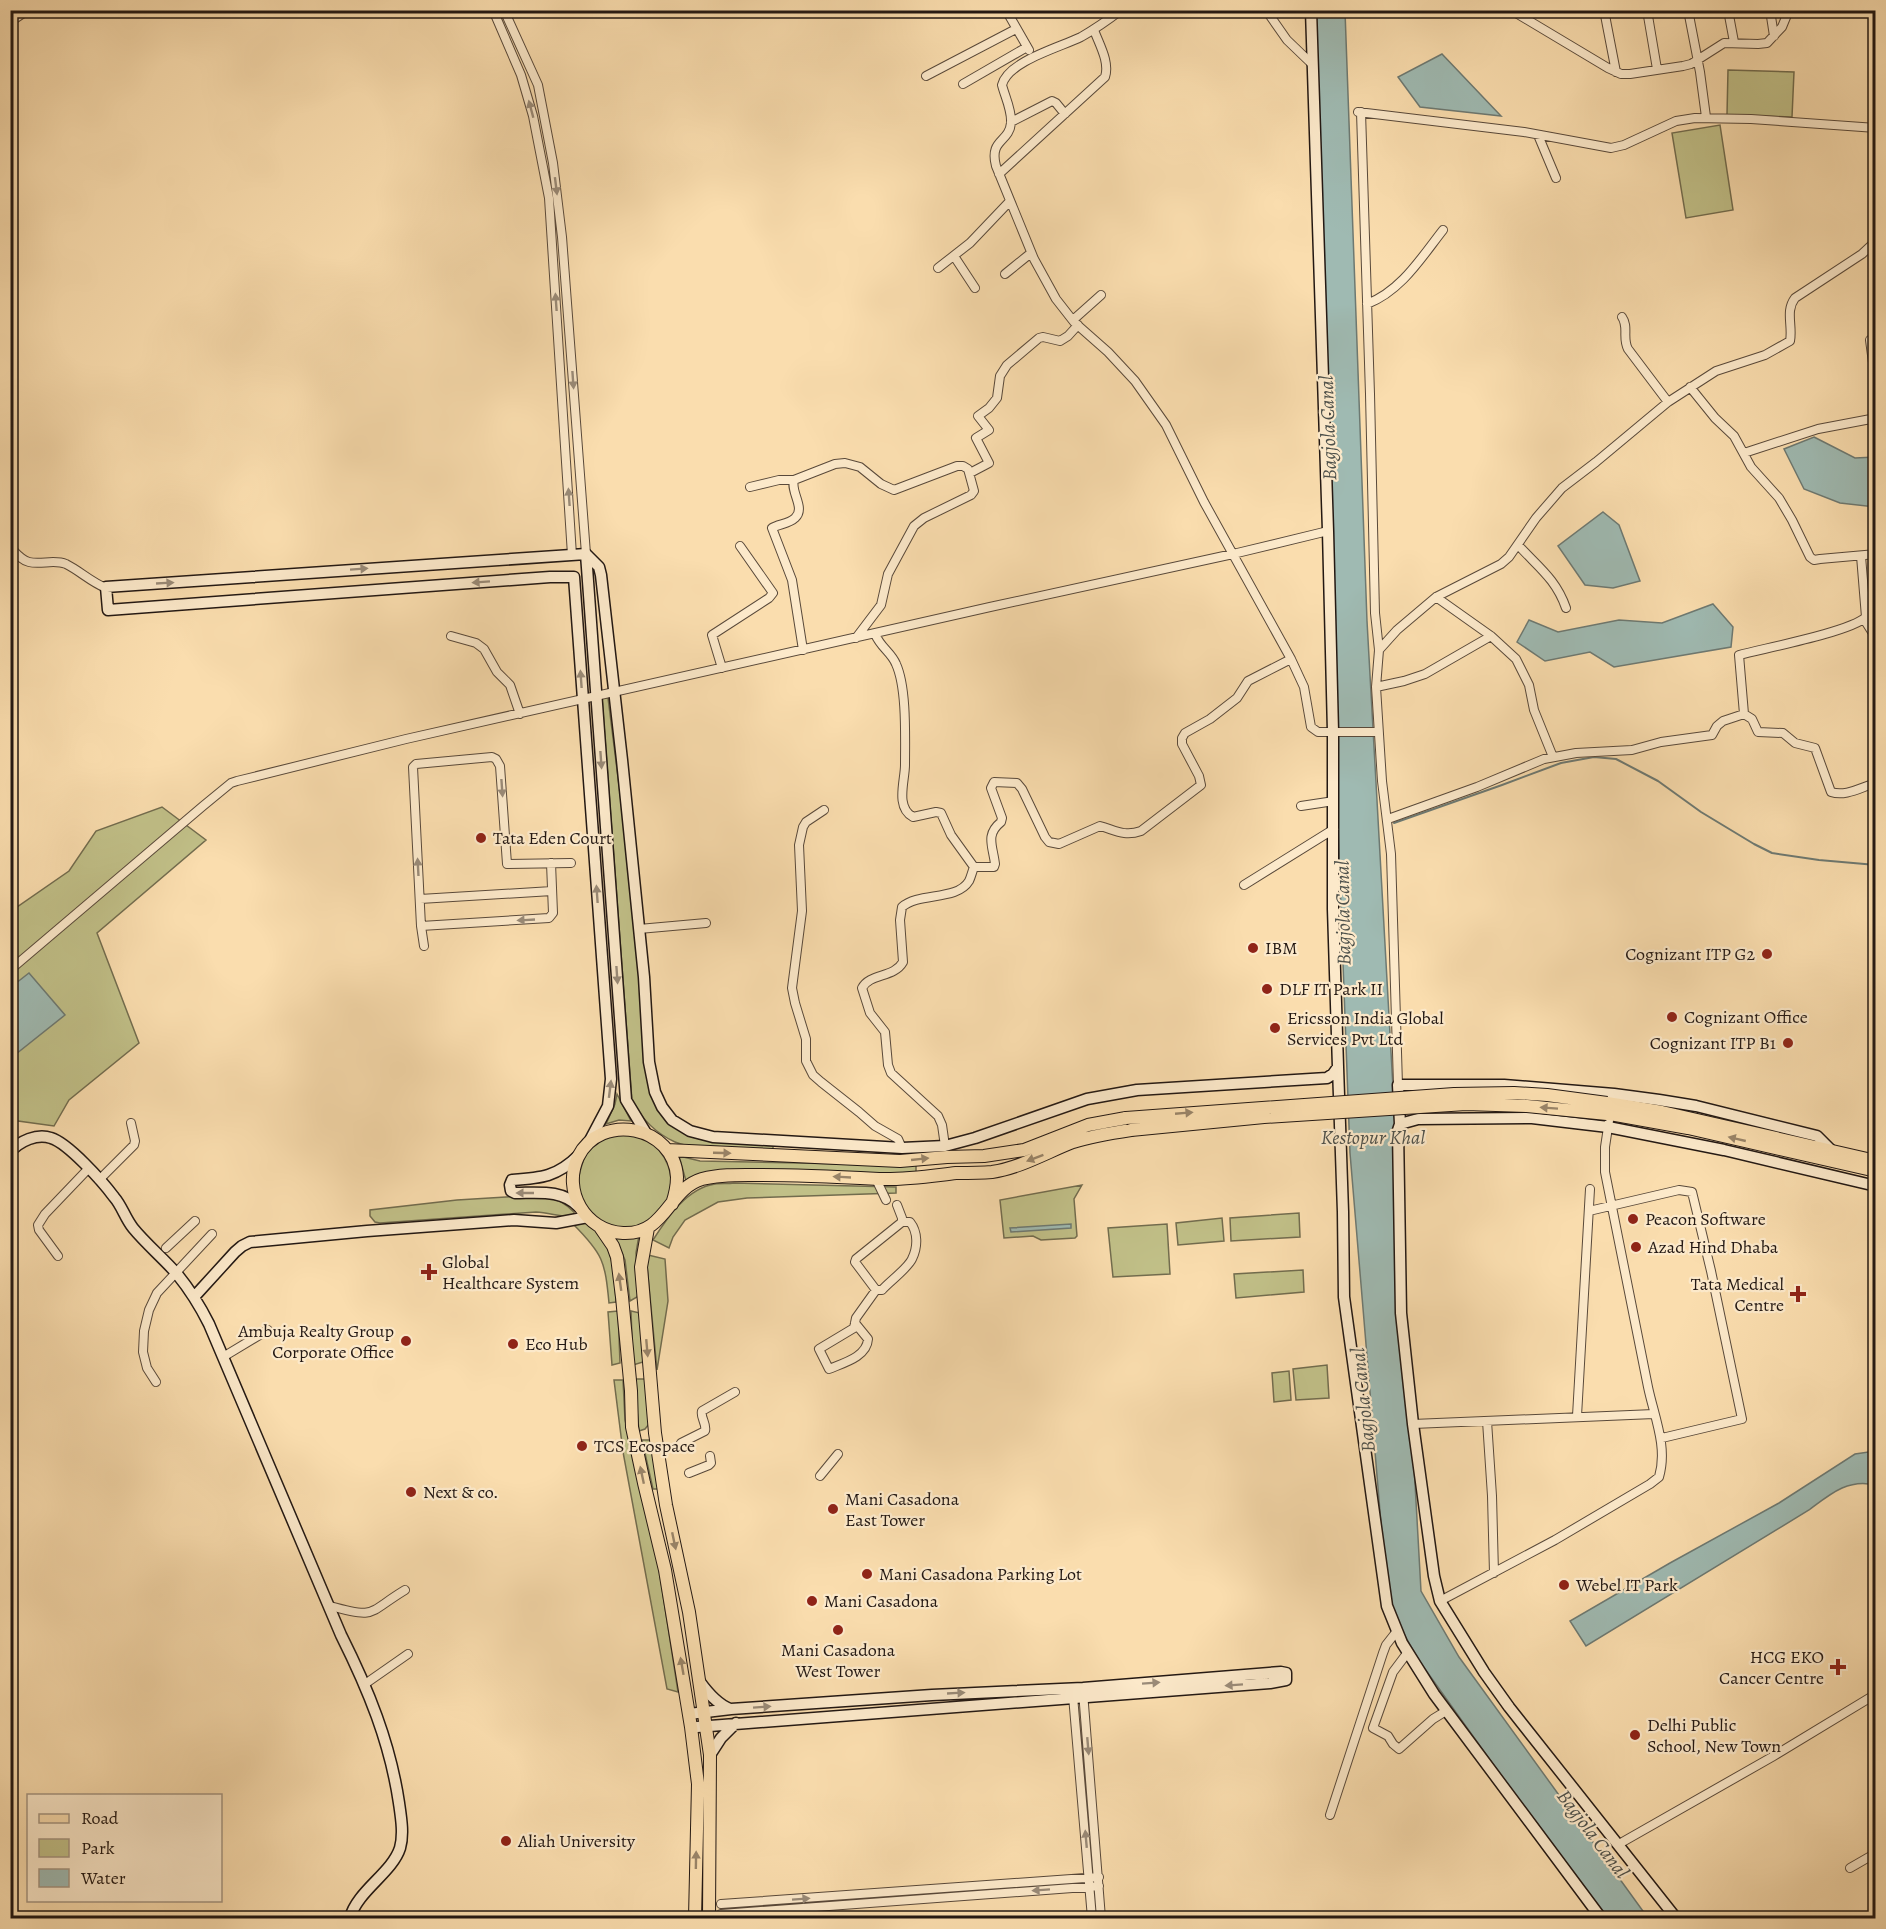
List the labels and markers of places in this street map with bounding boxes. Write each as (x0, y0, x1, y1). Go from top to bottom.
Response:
place label: Tata Eden Court (493, 826, 612, 850)
marker: Tata Eden Court (474, 831, 488, 845)
place label: IBM (1265, 936, 1298, 960)
marker: IBM (1246, 941, 1260, 955)
place label: Cognizant ITP G2 (1625, 942, 1755, 966)
marker: Cognizant ITP G2 (1760, 947, 1774, 961)
place label: DLF IT Park II (1279, 977, 1383, 1001)
marker: DLF IT Park II (1260, 982, 1274, 996)
place label: Cognizant Office (1684, 1005, 1808, 1029)
place label: Ericsson India Global Services Pvt Ltd (1287, 1006, 1444, 1051)
marker: Cognizant Office (1665, 1010, 1679, 1024)
marker: Ericsson India Global Services Pvt Ltd (1268, 1021, 1282, 1035)
place label: Cognizant ITP B1 (1650, 1031, 1776, 1055)
marker: Cognizant ITP B1 (1781, 1036, 1795, 1050)
place label: Peacon Software (1645, 1207, 1766, 1231)
marker: Peacon Software (1626, 1212, 1640, 1226)
place label: Azad Hind Dhaba (1647, 1235, 1779, 1259)
marker: Azad Hind Dhaba (1629, 1240, 1643, 1254)
place label: Global Healthcare System (442, 1250, 579, 1295)
marker: Global Healthcare System (420, 1263, 438, 1281)
place label: Tata Medical Centre (1691, 1272, 1785, 1317)
marker: Tata Medical Centre (1789, 1285, 1807, 1303)
place label: Ambuja Realty Group Corporate Office (237, 1319, 394, 1364)
place label: Eco Hub (525, 1332, 588, 1356)
marker: Ambuja Realty Group Corporate Office (399, 1334, 413, 1348)
marker: Eco Hub (506, 1337, 520, 1351)
place label: TCS Ecospace (594, 1434, 695, 1458)
marker: TCS Ecospace (575, 1439, 589, 1453)
place label: Next & co. (423, 1480, 499, 1504)
marker: Next & co. (404, 1485, 418, 1499)
place label: Mani Casadona East Tower (845, 1487, 960, 1532)
marker: Mani Casadona East Tower (826, 1502, 840, 1516)
place label: Mani Casadona Parking Lot (879, 1562, 1082, 1586)
marker: Mani Casadona Parking Lot (860, 1567, 874, 1581)
place label: Webel IT Park (1575, 1573, 1678, 1597)
marker: Webel IT Park (1557, 1578, 1571, 1592)
place label: Mani Casadona (824, 1589, 939, 1613)
marker: Mani Casadona (805, 1594, 819, 1608)
marker: Mani Casadona West Tower (831, 1623, 845, 1637)
place label: Mani Casadona West Tower (781, 1638, 896, 1683)
place label: HCG EKO Cancer Centre (1719, 1645, 1824, 1690)
marker: HCG EKO Cancer Centre (1829, 1658, 1847, 1676)
place label: Delhi Public School, New Town (1647, 1713, 1781, 1758)
marker: Delhi Public School, New Town (1628, 1728, 1642, 1742)
place label: Aliah University (517, 1829, 636, 1853)
marker: Aliah University (499, 1834, 513, 1848)

